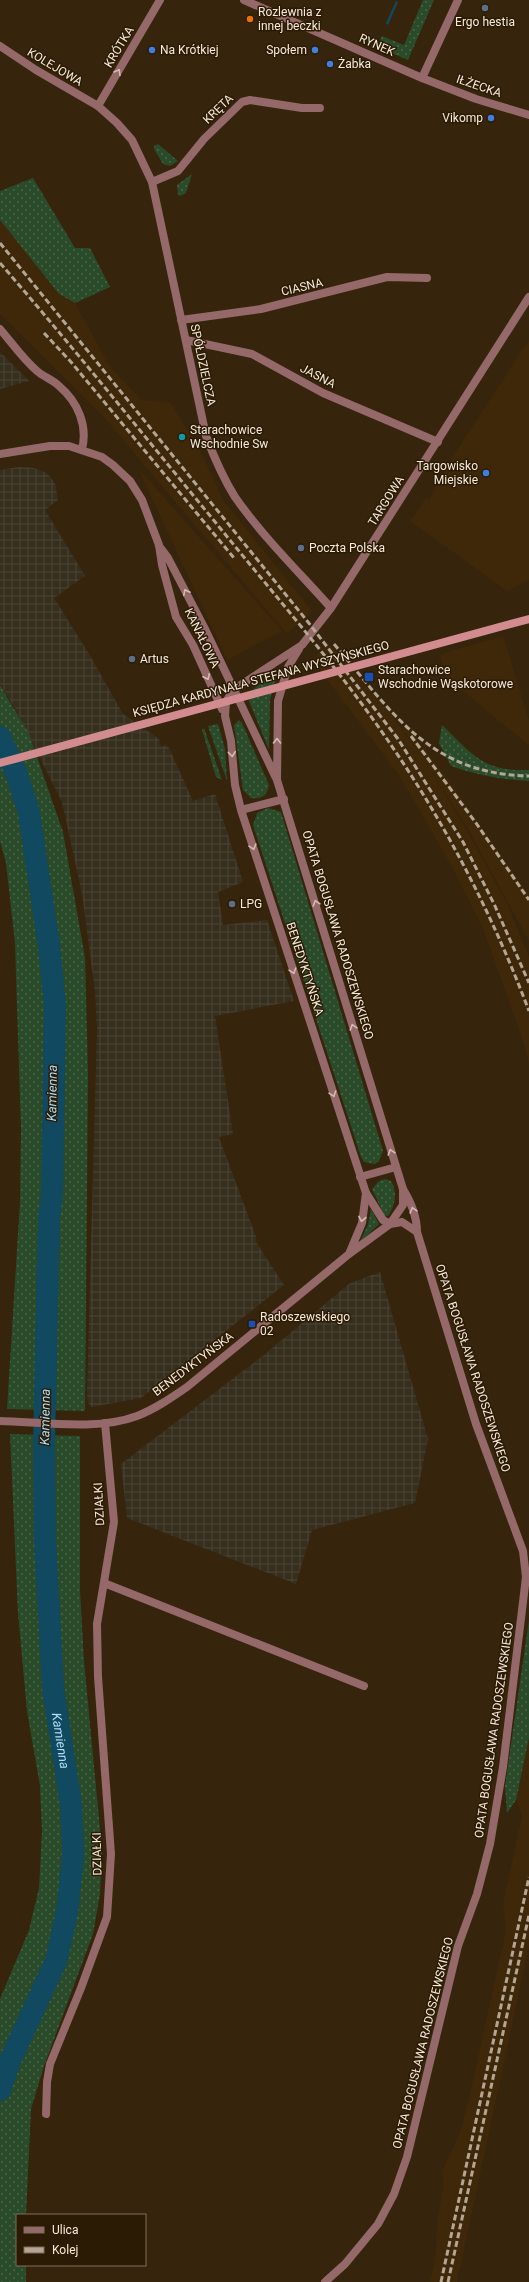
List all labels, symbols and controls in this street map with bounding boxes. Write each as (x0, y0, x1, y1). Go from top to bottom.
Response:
marker: Ergo hestia (480, 3, 490, 13)
place label: Rozlewnia z innej beczki (258, 5, 321, 33)
marker: Rozlewnia z innej beczki (245, 14, 255, 24)
place label: Ergo hestia (455, 15, 515, 29)
street label: KRÓTKA (100, 23, 137, 70)
street label: RYNEK (357, 31, 397, 59)
place label: Na Krótkiej (160, 43, 219, 57)
place label: Społem (266, 43, 307, 57)
street label: KOLEJOWA (25, 45, 85, 89)
marker: Na Krótkiej (147, 45, 157, 55)
marker: Społem (310, 45, 320, 55)
place label: Żabka (338, 56, 371, 71)
marker: Żabka (325, 59, 335, 69)
one-way arrow (113, 69, 120, 76)
street label: IŁŻECKA (455, 71, 504, 100)
street label: KRĘTA (200, 91, 236, 127)
place label: Vikomp (442, 111, 483, 125)
marker: Vikomp (486, 113, 496, 123)
street label: CIASNA (280, 275, 325, 299)
street label: SPÓŁDZIELCZA (187, 323, 220, 407)
street label: JASNA (298, 361, 338, 391)
place label: Starachowice Wschodnie Sw (190, 423, 268, 451)
marker: Starachowice Wschodnie Sw (177, 432, 187, 442)
place label: Targowisko Miejskie (416, 459, 478, 487)
marker: Targowisko Miejskie (481, 468, 491, 478)
street label: TARGOWA (365, 473, 407, 529)
place label: Poczta Polska (309, 541, 385, 555)
marker: Poczta Polska (296, 543, 306, 553)
one-way arrow (183, 589, 190, 596)
street label: KANAŁOWA (182, 606, 223, 670)
street label: KSIĘDZA KARDYNAŁA STEFANA WYSZYŃSKIEGO (131, 637, 391, 720)
place label: Artus (140, 652, 169, 666)
marker: Artus (127, 654, 137, 664)
place label: Starachowice Wschodnie Wąskotorowe (378, 663, 513, 691)
marker: Starachowice Wschodnie Wąskotorowe (363, 671, 375, 683)
one-way arrow (202, 672, 210, 680)
one-way arrow (273, 738, 281, 744)
one-way arrow (228, 751, 237, 757)
street label: OPATA BOGUSŁAWA RADOSZEWSKIEGO (299, 829, 377, 1041)
one-way arrow (248, 843, 257, 850)
place label: LPG (240, 897, 262, 911)
marker: LPG (227, 899, 237, 909)
one-way arrow (312, 900, 321, 907)
street label: BENEDYKTYŃSKA (283, 920, 328, 1018)
one-way arrow (288, 967, 296, 974)
one-way arrow (349, 1024, 358, 1031)
water label: Kamienna (44, 1065, 60, 1121)
one-way arrow (329, 1091, 337, 1098)
one-way arrow (387, 1149, 396, 1156)
one-way arrow (409, 1206, 418, 1213)
one-way arrow (358, 1216, 367, 1222)
street label: OPATA BOGUSŁAWA RADOSZEWSKIEGO (433, 1262, 513, 1474)
place label: Radoszewskiego 02 (260, 1310, 350, 1338)
marker: Radoszewskiego 02 (247, 1319, 257, 1329)
street label: BENEDYKTYŃSKA (149, 1328, 236, 1399)
water label: Kamienna (37, 1389, 53, 1445)
street label: DZIAŁKI (91, 1482, 107, 1526)
street label: OPATA BOGUSŁAWA RADOSZEWSKIEGO (472, 1621, 516, 1839)
water label: Kamienna (49, 1712, 73, 1770)
street label: DZIAŁKI (90, 1832, 104, 1876)
street label: OPATA BOGUSŁAWA RADOSZEWSKIEGO (390, 1936, 456, 2150)
legend (16, 2214, 146, 2266)
text: Ulica (52, 2223, 78, 2237)
text: Kolej (52, 2243, 78, 2257)

